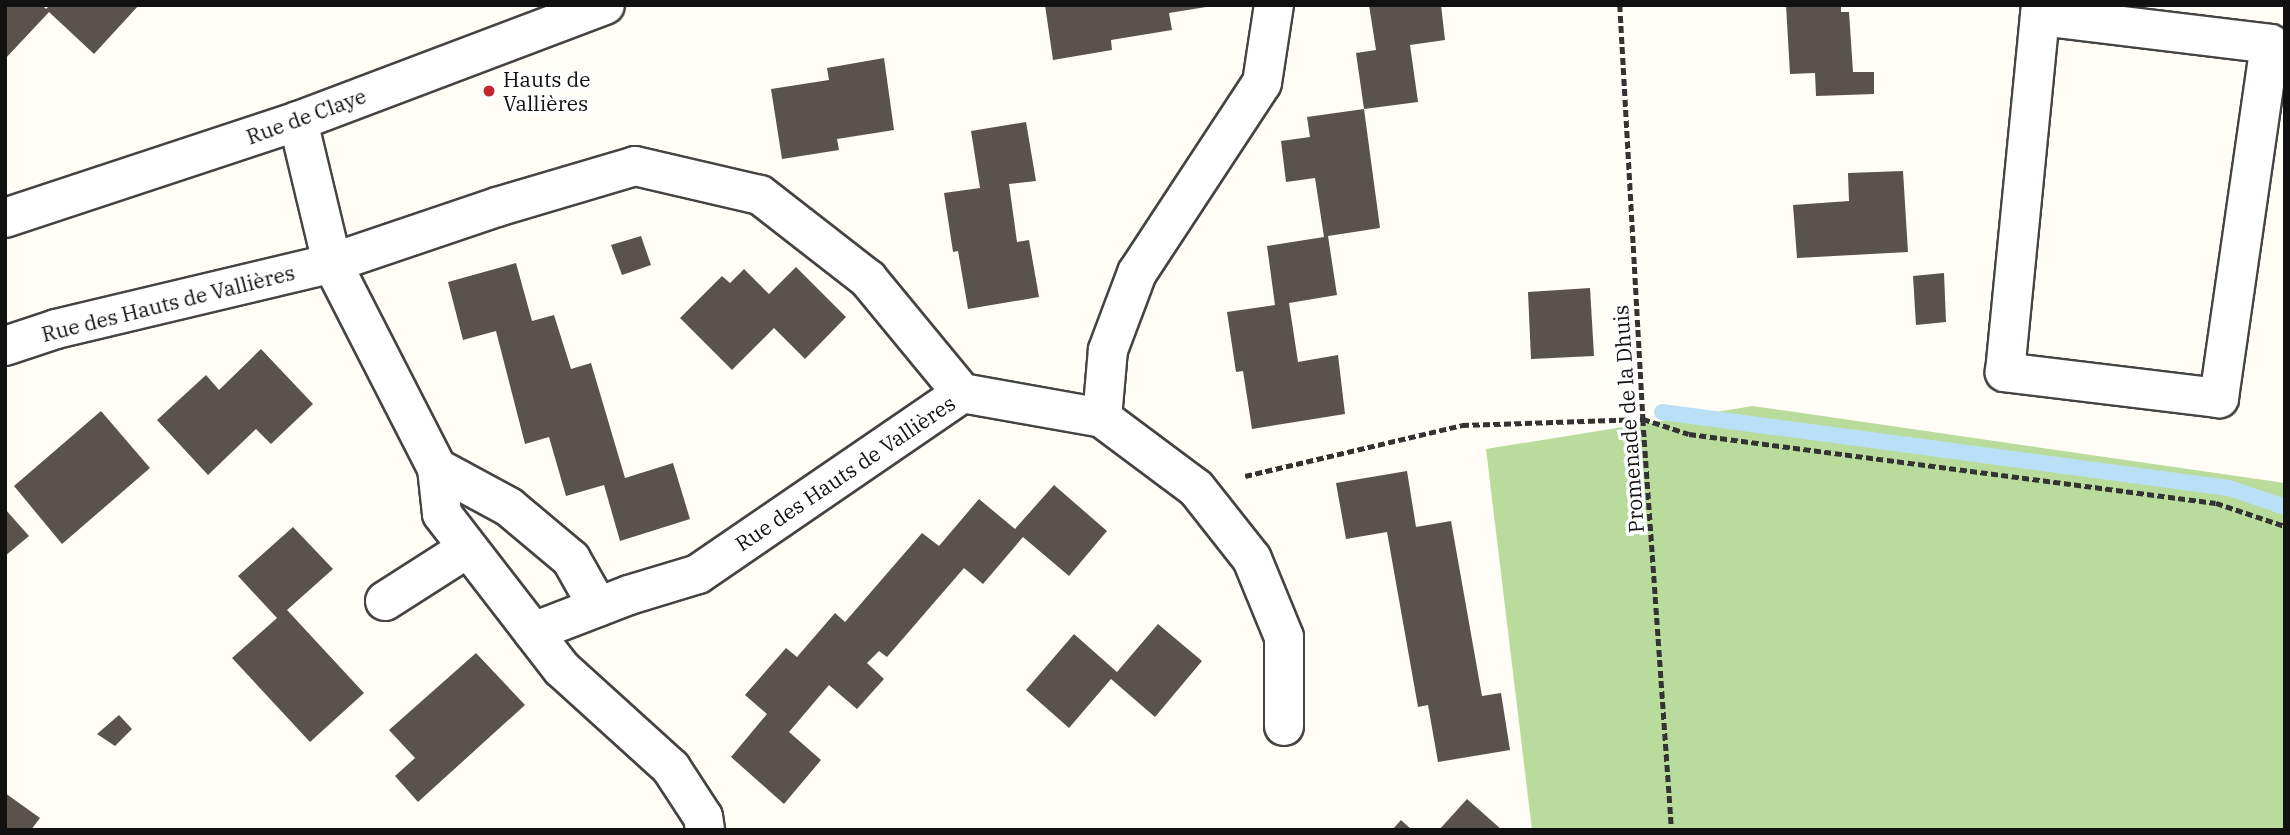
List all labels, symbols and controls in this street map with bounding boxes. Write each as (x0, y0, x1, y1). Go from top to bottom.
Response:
place label: Hauts de Vallières (503, 66, 590, 116)
street label: Rue de Claye (243, 83, 369, 149)
marker: Hauts de Vallières (481, 83, 497, 99)
street label: Rue des Hauts de Vallières (39, 259, 297, 347)
street label: Promenade de la Dhuis (1607, 304, 1649, 534)
street label: Rue des Hauts de Vallières (730, 390, 960, 556)

